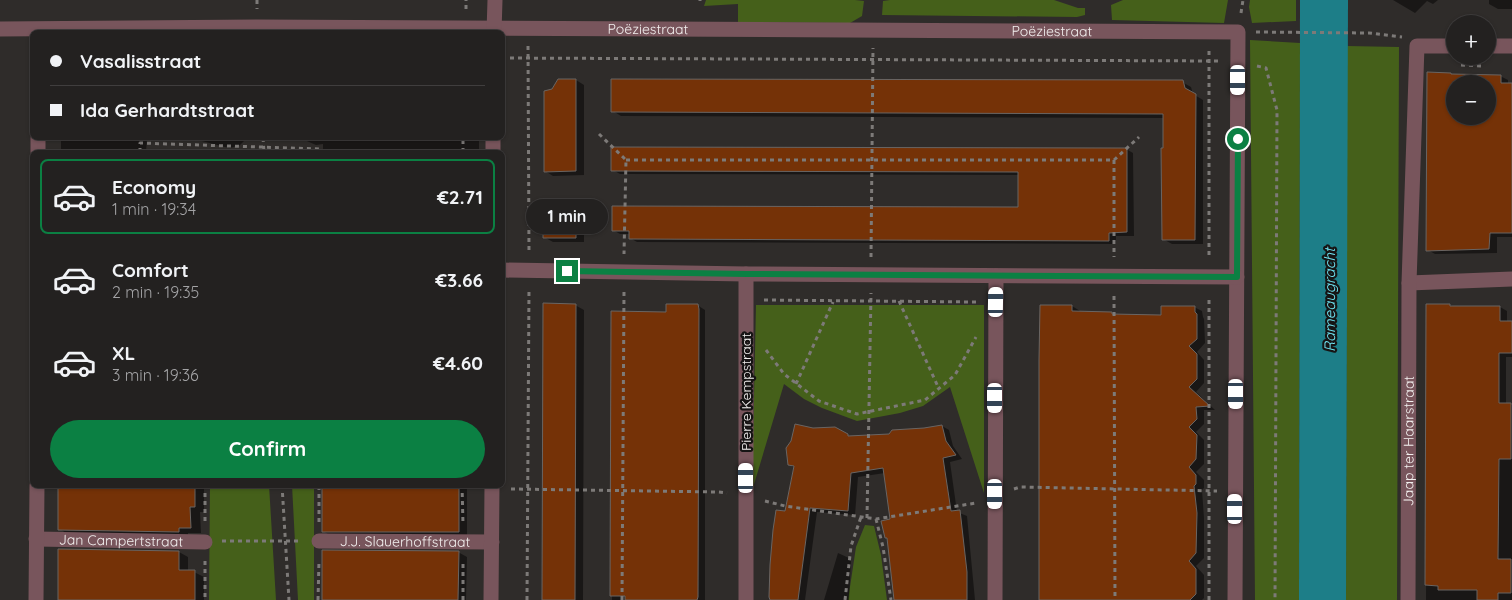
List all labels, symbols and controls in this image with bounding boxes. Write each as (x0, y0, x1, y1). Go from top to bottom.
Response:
map controls (1446, 15, 1496, 125)
button: + (1446, 15, 1496, 65)
street label: Poëziestraat (608, 20, 689, 38)
street label: Poëziestraat (1012, 22, 1093, 40)
text: Vasalisstraat (80, 49, 201, 73)
car (1230, 65, 1245, 95)
button: − (1446, 75, 1496, 125)
text: Ida Gerhardtstraat (80, 98, 255, 122)
route start (1227, 128, 1249, 150)
icon: car (52, 174, 97, 219)
text: Economy (112, 175, 196, 199)
text: €2.71 (437, 185, 483, 209)
callout: 1 min (526, 198, 608, 234)
text: 1 min · 19:34 (112, 199, 196, 219)
text: 1 min (548, 206, 586, 226)
water label: Rameaugracht (1320, 246, 1339, 352)
icon: car (52, 257, 97, 302)
text: Comfort (112, 258, 189, 282)
route end (556, 260, 578, 282)
text: €3.66 (435, 268, 483, 292)
text: 2 min · 19:35 (112, 282, 199, 302)
car (988, 287, 1003, 317)
street label: Pierre Kempstraat (737, 333, 755, 451)
icon: car (52, 340, 97, 385)
text: XL (112, 341, 135, 365)
text: €4.60 (433, 351, 483, 375)
text: 3 min · 19:36 (112, 365, 199, 385)
street label: Jaap ter Haarstraat (1399, 376, 1418, 506)
car (1228, 379, 1243, 409)
car (987, 383, 1002, 413)
button: Confirm (50, 420, 485, 478)
car (738, 463, 753, 493)
car (987, 479, 1002, 509)
car (1227, 494, 1242, 524)
street label: Jan Campertstraat (59, 530, 183, 551)
street label: J.J. Slauerhoffstraat (340, 532, 471, 551)

